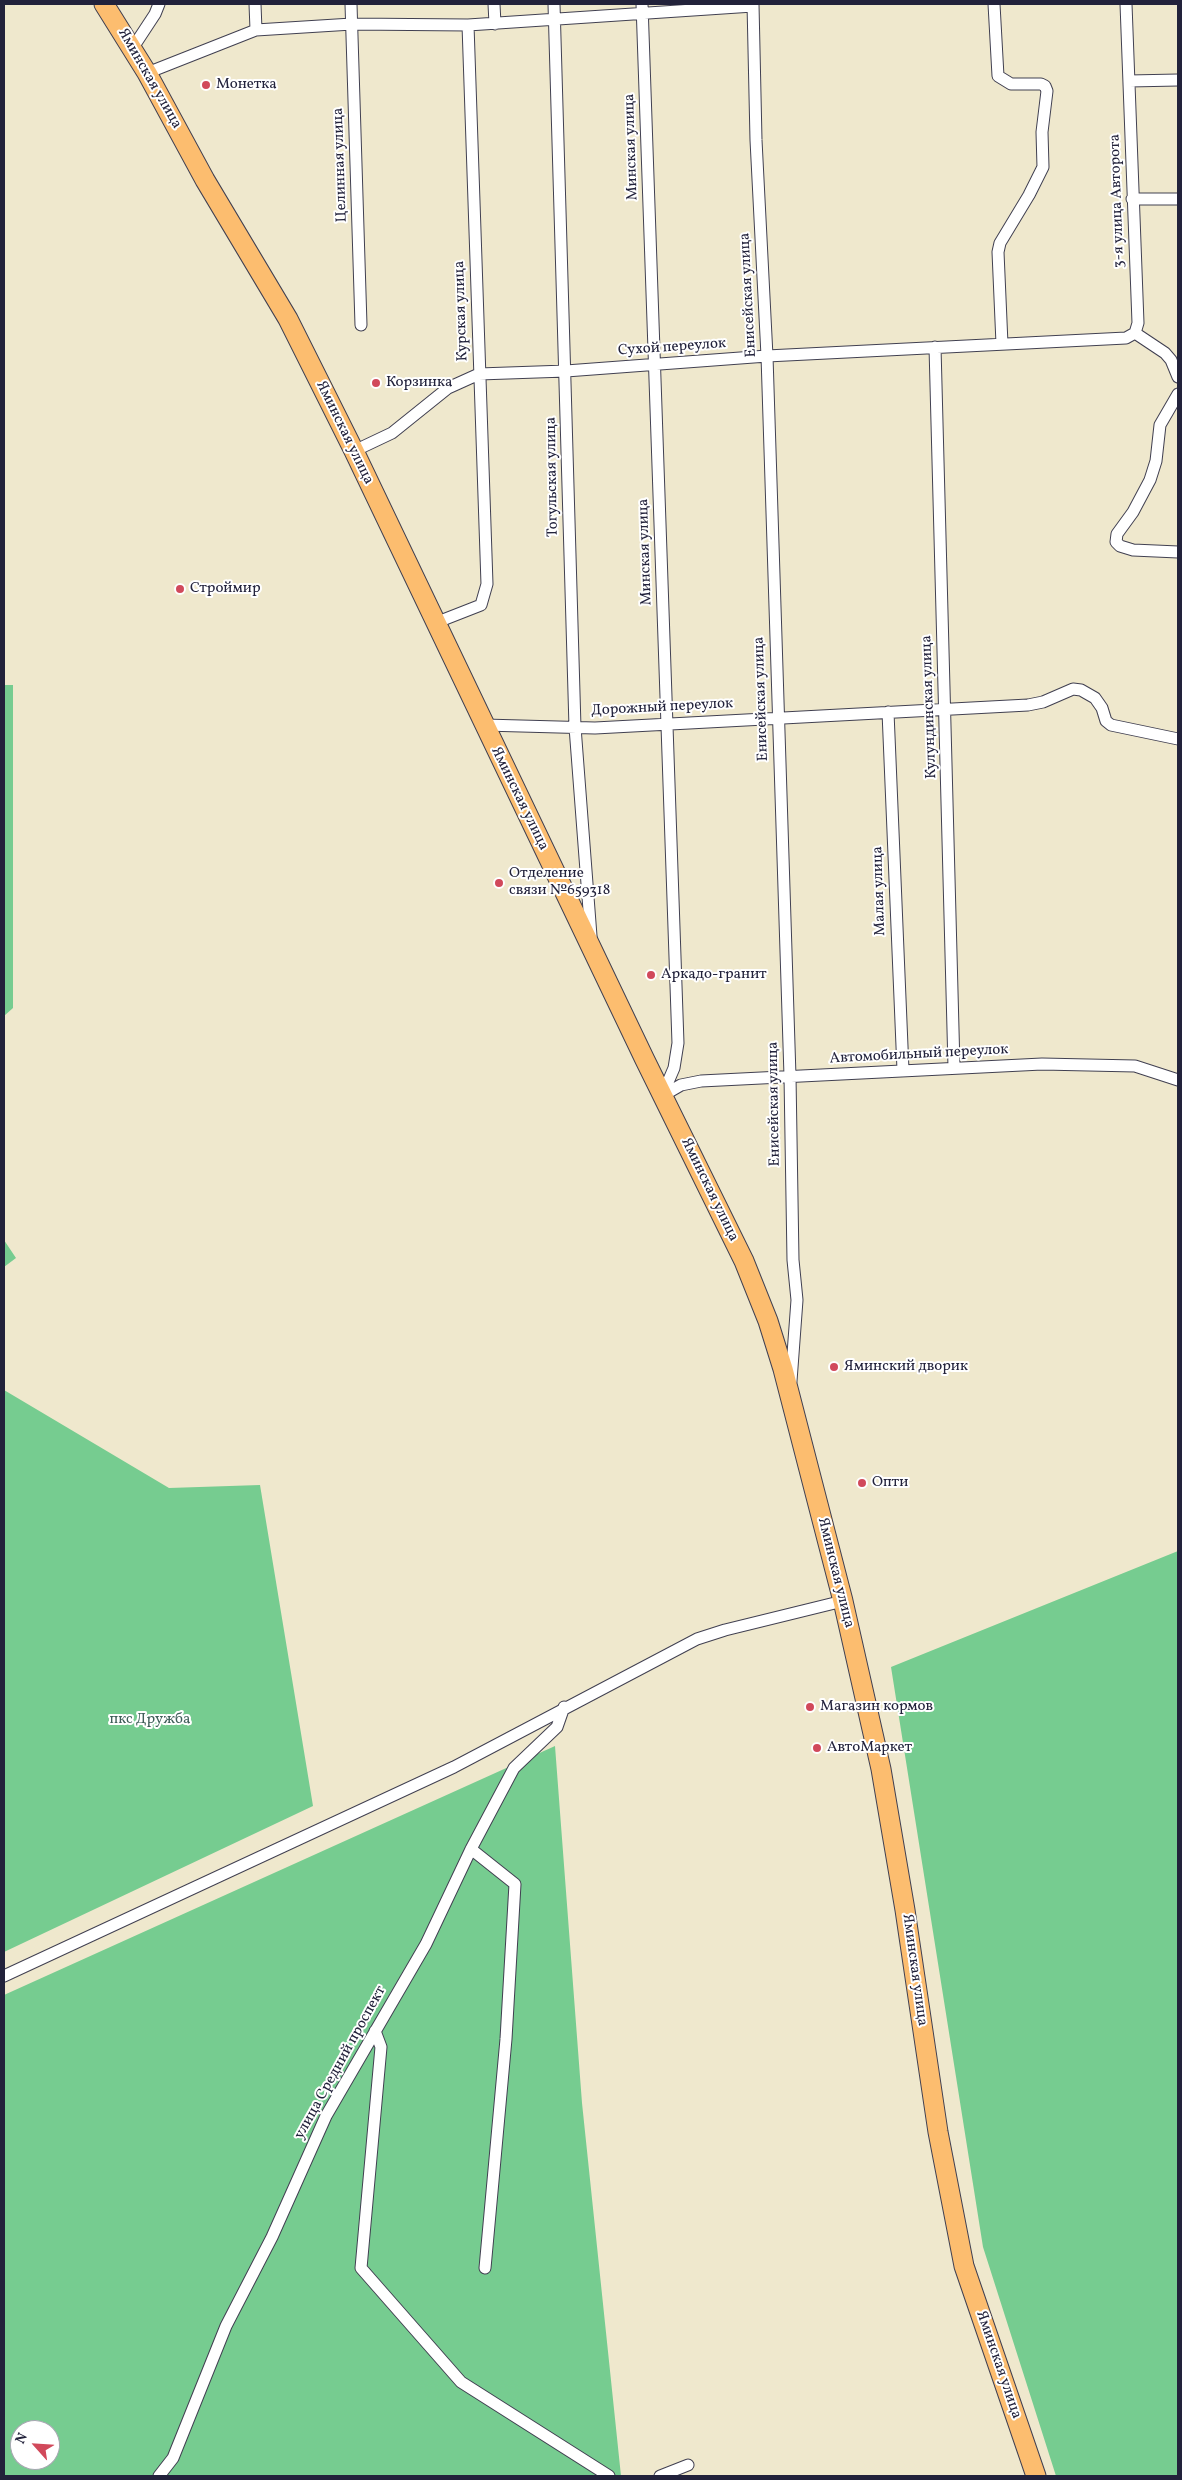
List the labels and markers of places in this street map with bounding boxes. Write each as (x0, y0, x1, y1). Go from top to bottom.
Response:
place label: Монетка (216, 76, 277, 94)
marker: Монетка (200, 79, 212, 91)
place label: Корзинка (386, 374, 452, 392)
marker: Корзинка (370, 377, 382, 389)
place label: Строймир (190, 580, 260, 598)
marker: Строймир (174, 583, 186, 595)
place label: Отделение связи №659318 (509, 865, 610, 900)
marker: Отделение связи №659318 (493, 877, 505, 889)
place label: Аркадо-гранит (661, 966, 767, 984)
marker: Аркадо-гранит (645, 969, 657, 981)
place label: Яминский дворик (844, 1358, 968, 1376)
marker: Яминский дворик (828, 1361, 840, 1373)
place label: Опти (872, 1474, 908, 1492)
marker: Опти (856, 1477, 868, 1489)
place label: Магазин кормов (820, 1698, 933, 1716)
marker: Магазин кормов (804, 1701, 816, 1713)
place label: АвтоМаркет (827, 1739, 912, 1757)
marker: АвтоМаркет (811, 1742, 823, 1754)

